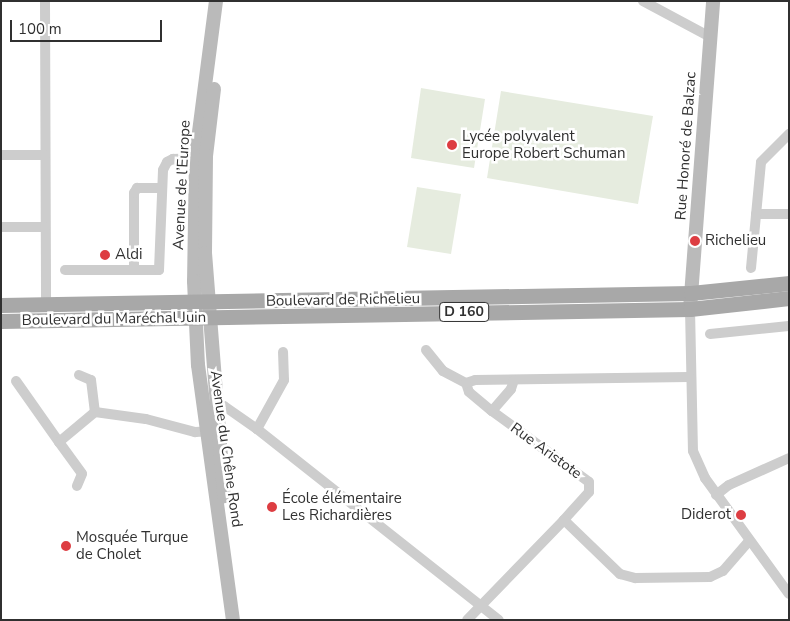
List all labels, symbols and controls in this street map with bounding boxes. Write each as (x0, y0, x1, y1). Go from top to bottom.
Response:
scale bar (12, 10, 165, 42)
text: 100 m (18, 19, 62, 39)
street label: Rue Honoré de Balzac (672, 71, 700, 221)
street label: Avenue de l’Europe (170, 119, 194, 251)
place label: Lycée polyvalent Europe Robert Schuman (462, 127, 626, 162)
marker: Lycée polyvalent Europe Robert Schuman (446, 139, 458, 151)
place label: Richelieu (705, 232, 766, 250)
marker: Richelieu (689, 235, 701, 247)
place label: Aldi (115, 246, 143, 264)
marker: Aldi (99, 249, 111, 261)
street label: Boulevard de Richelieu (266, 290, 420, 310)
road number: D 160 (439, 300, 489, 324)
street label: Boulevard du Maréchal Juin (22, 308, 206, 330)
street label: Avenue du Chêne Rond (206, 369, 246, 529)
street label: Rue Aristote (507, 419, 585, 483)
place label: École élémentaire Les Richardières (282, 489, 402, 524)
marker: École élémentaire Les Richardières (266, 501, 278, 513)
place label: Diderot (681, 506, 731, 524)
marker: Diderot (735, 509, 747, 521)
place label: Mosquée Turque de Cholet (76, 528, 188, 563)
marker: Mosquée Turque de Cholet (60, 540, 72, 552)

